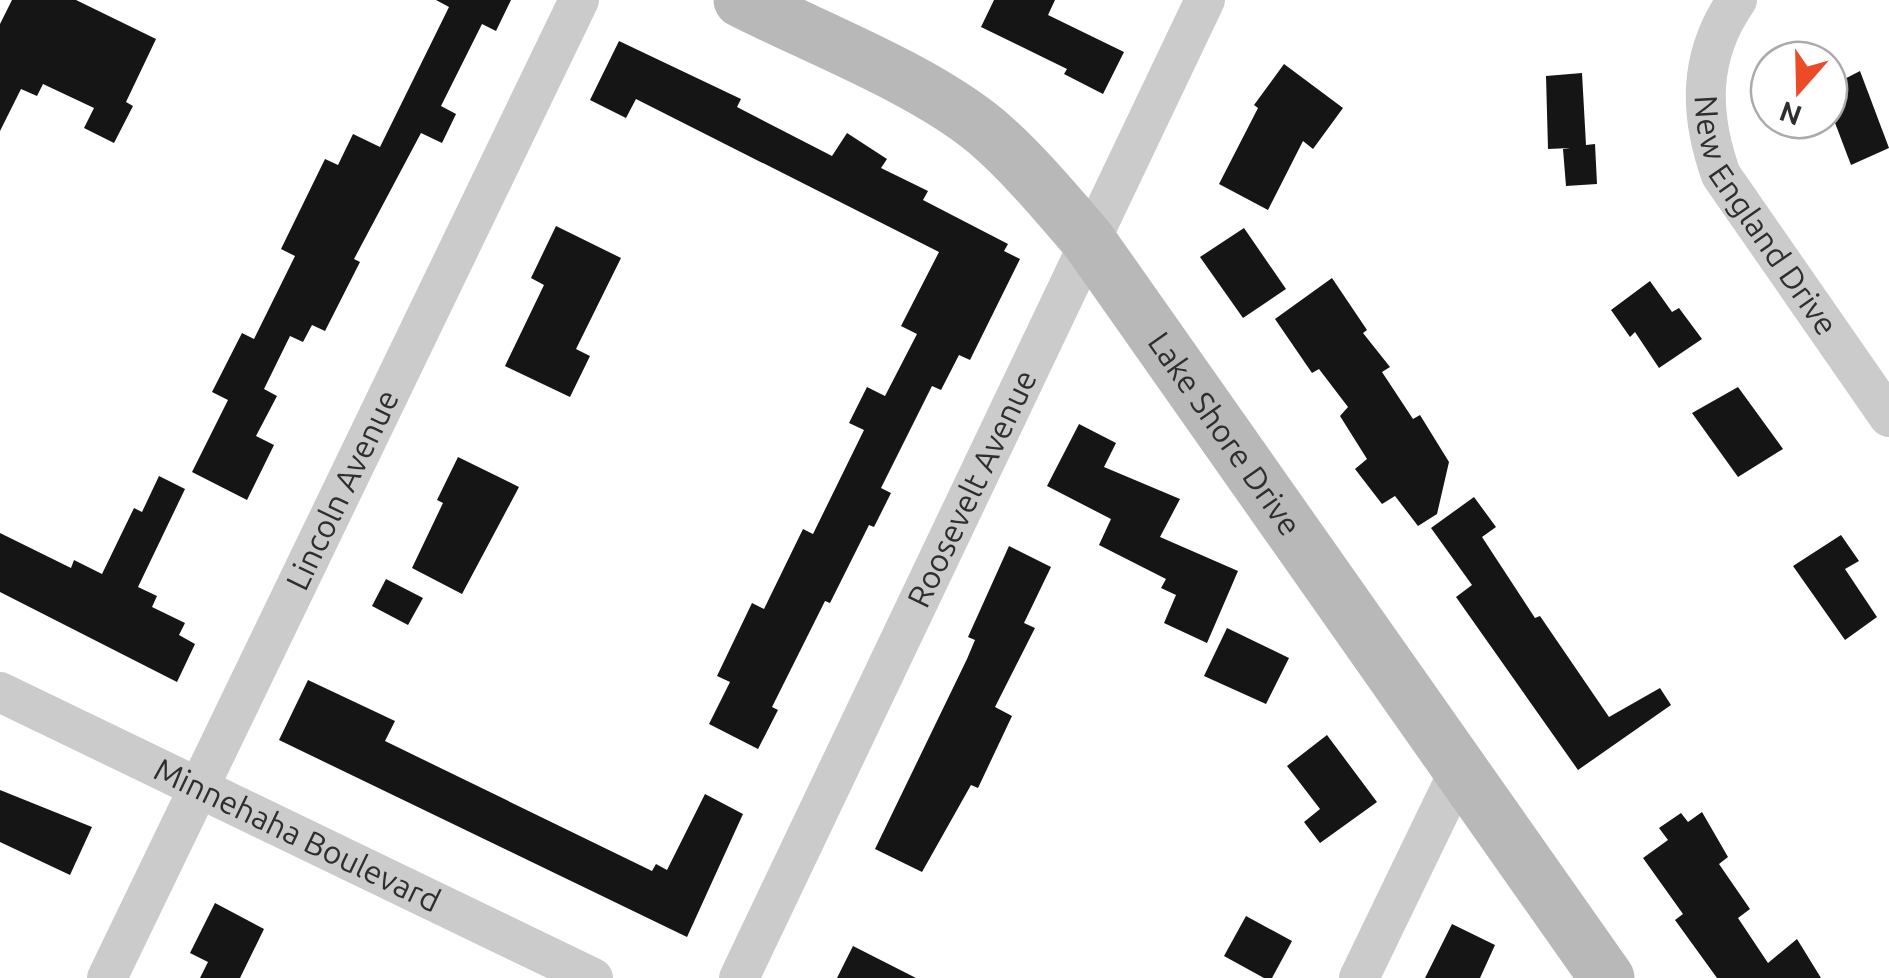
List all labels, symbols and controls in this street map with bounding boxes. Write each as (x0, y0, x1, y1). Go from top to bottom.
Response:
north arrow (1749, 40, 1849, 140)
street label: New England Drive (1693, 83, 1851, 343)
street label: Lake Shore Drive (1141, 325, 1309, 542)
street label: Roosevelt Avenue (899, 364, 1043, 613)
street label: Lincoln Avenue (278, 384, 405, 595)
street label: Minnehaha Boulevard (149, 750, 446, 919)

